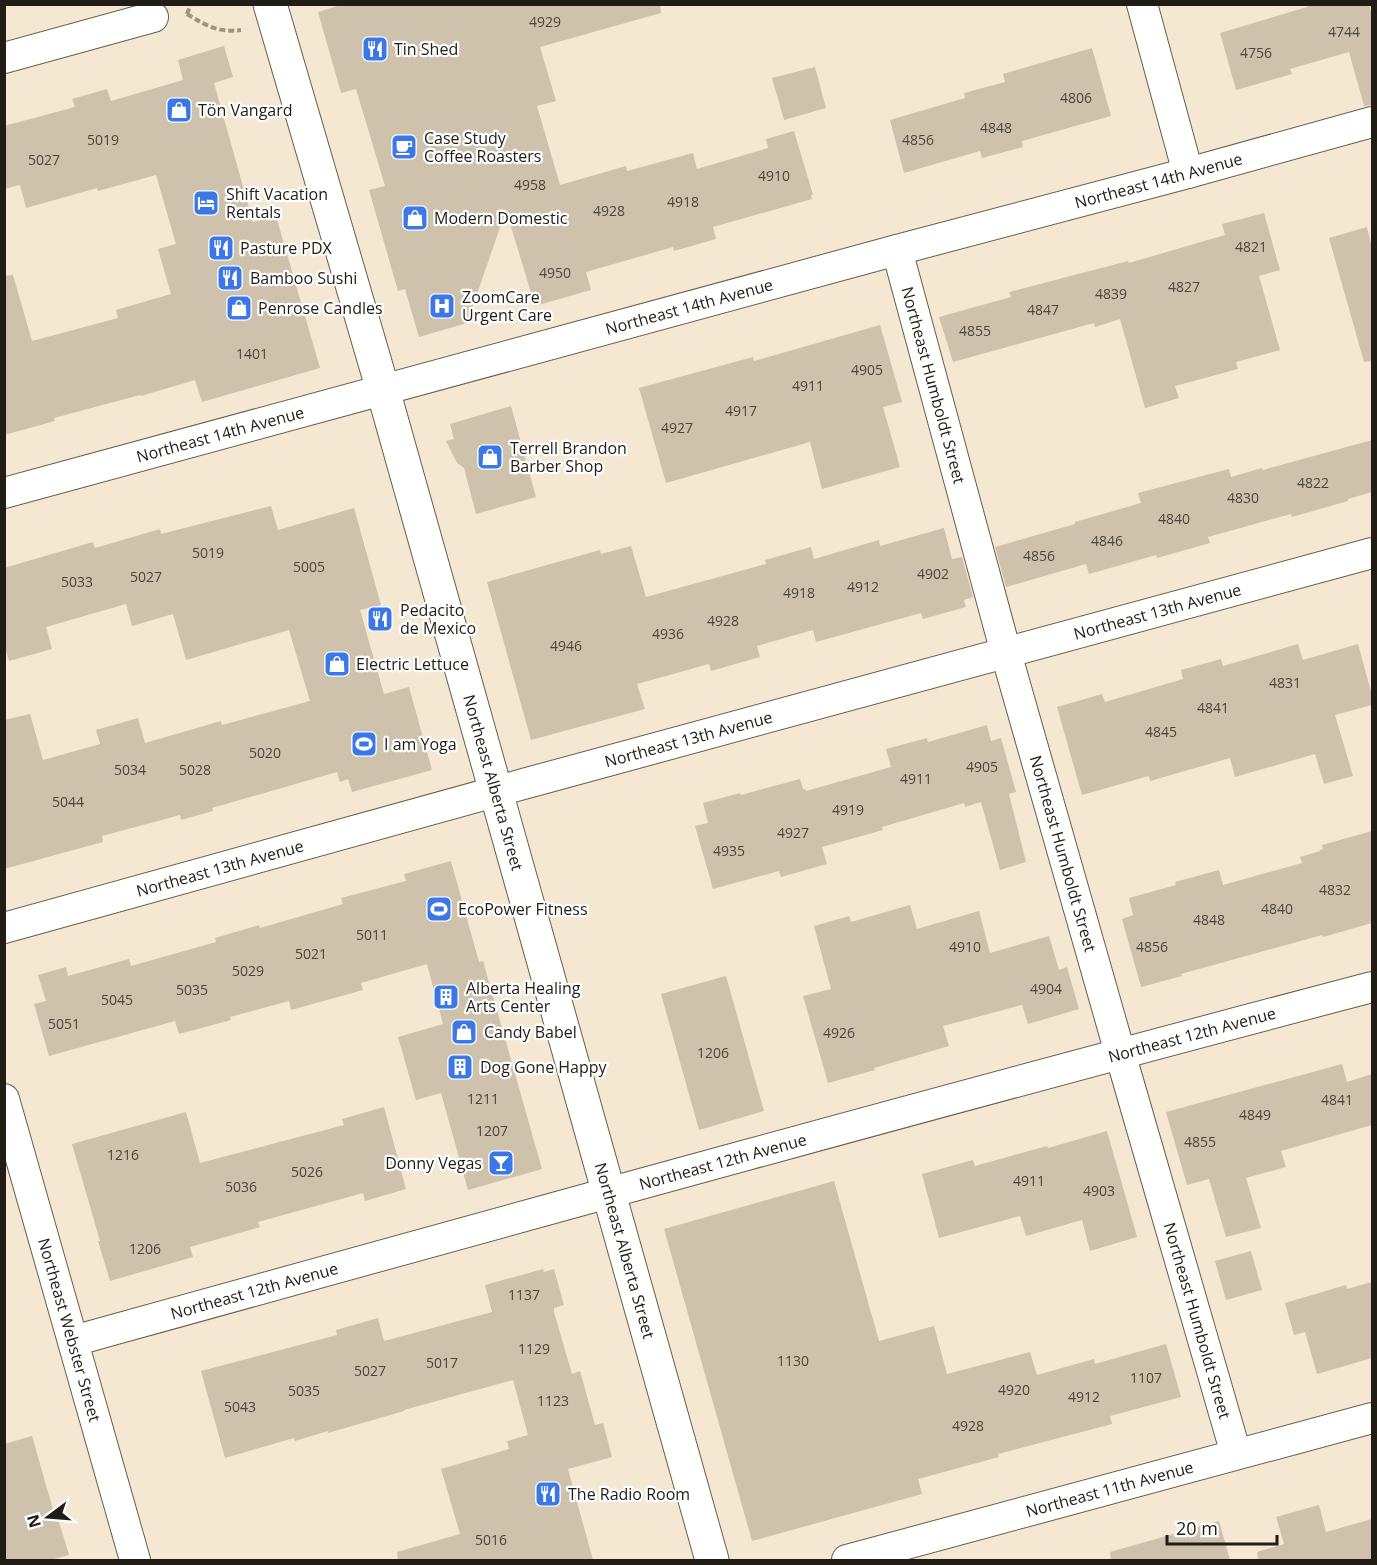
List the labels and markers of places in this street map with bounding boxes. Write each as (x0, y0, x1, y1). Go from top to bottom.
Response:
restaurant icon: Tin Shed (360, 34, 390, 64)
place label: Tin Shed (394, 38, 458, 60)
shop icon: Tön Vangard (164, 95, 194, 125)
place label: Tön Vangard (198, 99, 293, 121)
place label: Case Study Coffee Roasters (424, 127, 541, 167)
cafe icon: Case Study Coffee Roasters (389, 132, 419, 162)
place label: Shift Vacation Rentals (226, 183, 328, 223)
hotel icon: Shift Vacation Rentals (191, 188, 221, 218)
shop icon: Modern Domestic (400, 203, 430, 233)
place label: Modern Domestic (434, 207, 568, 229)
restaurant icon: Pasture PDX (206, 233, 236, 263)
place label: Pasture PDX (240, 237, 333, 259)
restaurant icon: Bamboo Sushi (215, 263, 245, 293)
place label: Bamboo Sushi (250, 267, 357, 289)
place label: ZoomCare Urgent Care (462, 286, 552, 326)
hospital icon: ZoomCare Urgent Care (427, 291, 457, 321)
shop icon: Penrose Candles (224, 293, 254, 323)
place label: Penrose Candles (258, 297, 383, 319)
place label: Terrell Brandon Barber Shop (510, 437, 627, 477)
shop icon: Terrell Brandon Barber Shop (475, 442, 505, 472)
place label: Pedacito de Mexico (400, 599, 476, 639)
restaurant icon: Pedacito de Mexico (365, 604, 395, 634)
shop icon: Electric Lettuce (322, 649, 352, 679)
place label: Electric Lettuce (356, 653, 469, 675)
sports icon: I am Yoga (349, 729, 379, 759)
place label: I am Yoga (384, 733, 457, 755)
sports icon: EcoPower Fitness (424, 894, 454, 924)
place label: EcoPower Fitness (458, 898, 588, 920)
place label: Alberta Healing Arts Center (466, 977, 581, 1017)
building icon: Alberta Healing Arts Center (431, 982, 461, 1012)
shop icon: Candy Babel (449, 1017, 479, 1047)
place label: Candy Babel (484, 1021, 577, 1043)
building icon: Dog Gone Happy (445, 1052, 475, 1082)
place label: Dog Gone Happy (480, 1056, 608, 1078)
bar icon: Donny Vegas (486, 1148, 516, 1178)
place label: Donny Vegas (385, 1152, 482, 1174)
restaurant icon: The Radio Room (533, 1479, 563, 1509)
place label: The Radio Room (568, 1483, 690, 1505)

